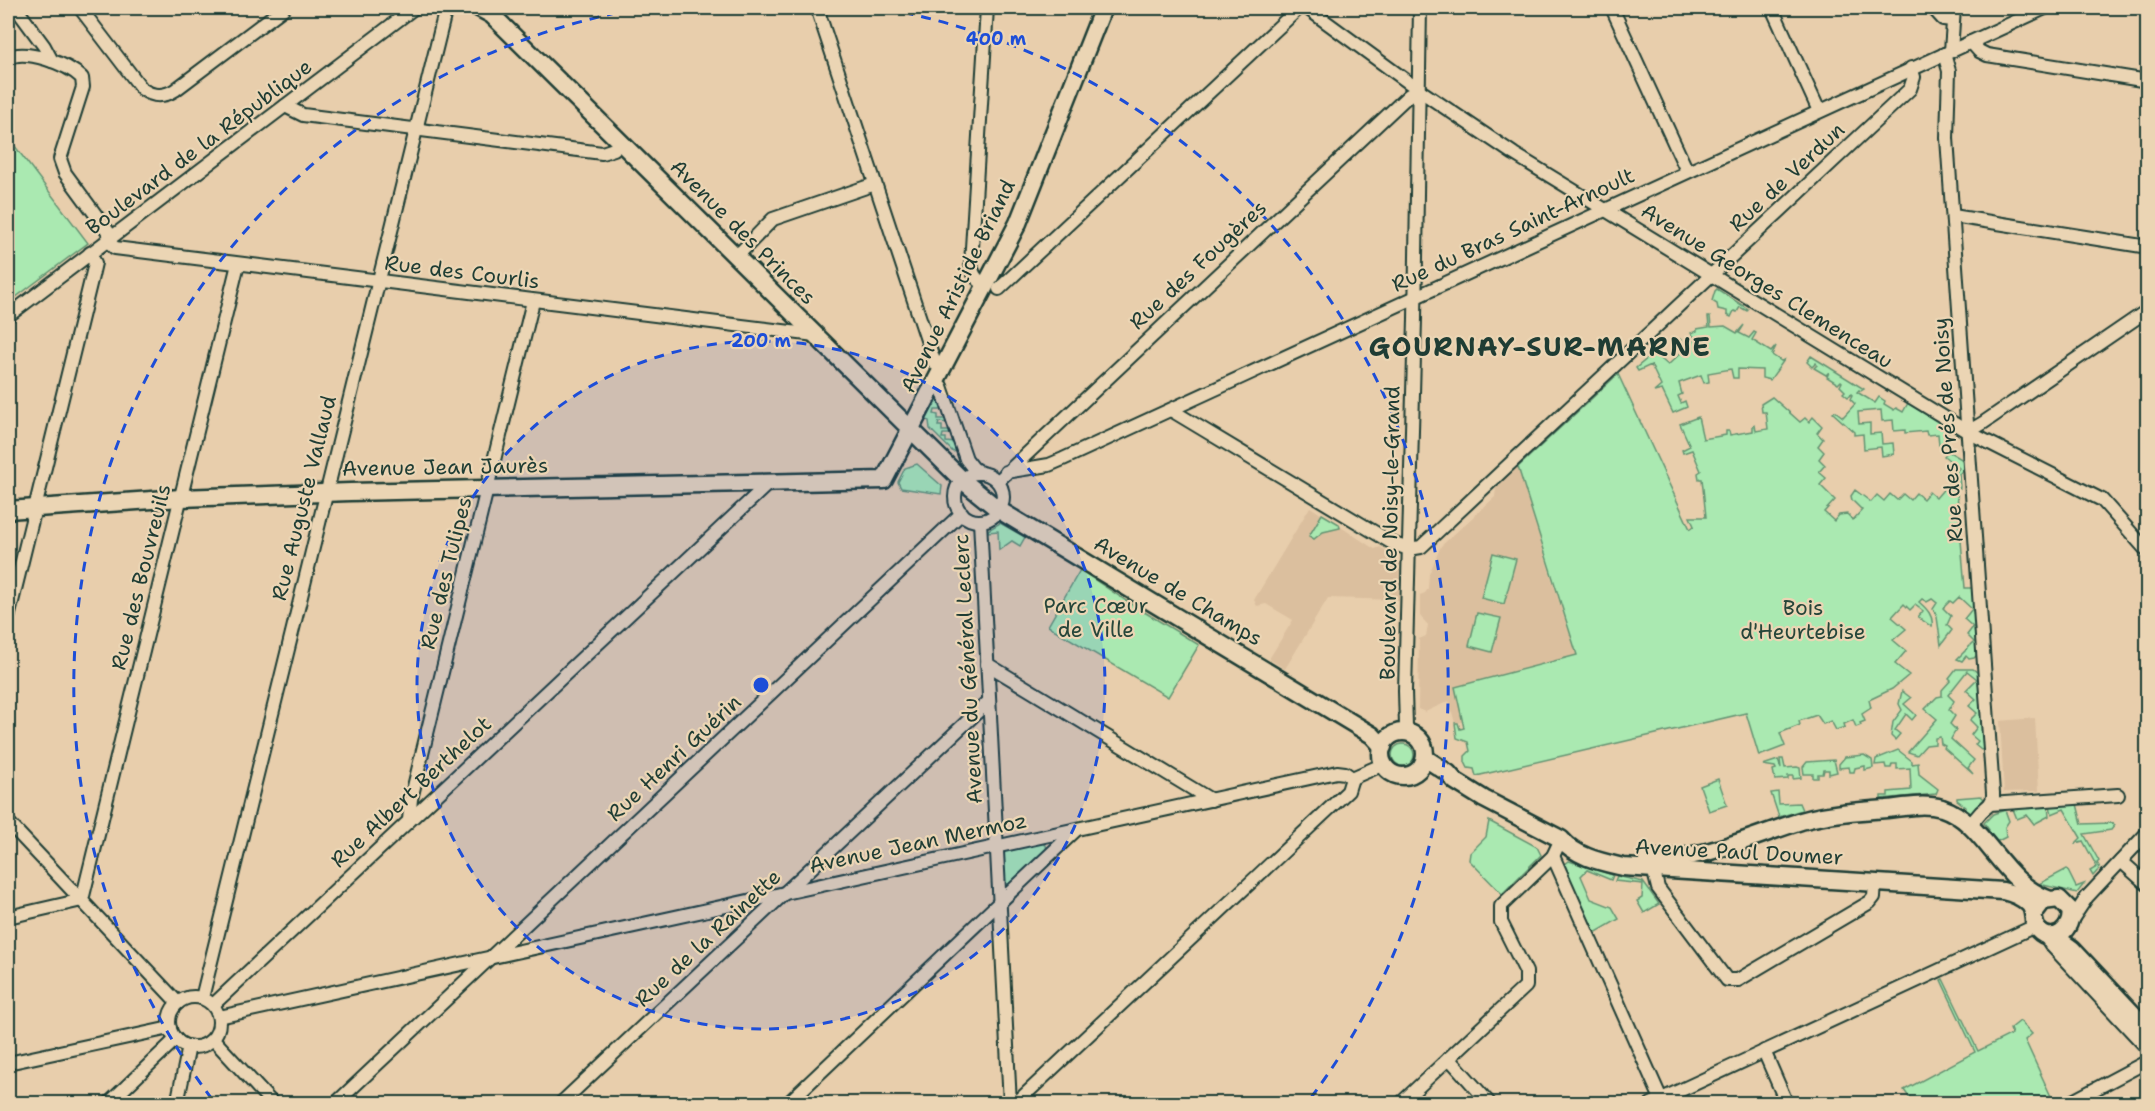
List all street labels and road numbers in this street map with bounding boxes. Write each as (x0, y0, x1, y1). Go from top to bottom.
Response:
street label: Boulevard de la République (80, 53, 318, 241)
street label: Rue de Verdun (1723, 116, 1851, 238)
street label: Avenue des Princes (664, 153, 822, 311)
street label: Rue du Bras Saint-Arnoult (1387, 161, 1639, 299)
street label: Avenue Aristide Briand (894, 175, 1022, 397)
street label: Rue des Fougères (1123, 194, 1273, 336)
street label: Avenue Georges Clemenceau (1636, 197, 1898, 375)
street label: Rue des Courlis (383, 249, 541, 295)
street label: Rue des Prés de Noisy (1926, 317, 1970, 543)
street label: Boulevard de Noisy-le-Grand (1373, 386, 1407, 680)
street label: Rue Auguste Vallaud (265, 393, 343, 603)
street label: Avenue Jean Jaurès (342, 451, 548, 483)
street label: Rue des Bouvreuils (104, 481, 178, 673)
street label: Rue des Tulipes (414, 494, 478, 652)
street label: Avenue de Champs (1089, 530, 1267, 652)
street label: Avenue du Général Leclerc (947, 533, 989, 805)
street label: Rue Henri Guérin (601, 688, 747, 828)
street label: Rue Albert Berthelot (325, 710, 497, 874)
street label: Avenue Jean Mermoz (807, 806, 1029, 880)
street label: Avenue Paul Doumer (1634, 833, 1844, 871)
street label: Rue de la Rainette (629, 863, 787, 1013)

